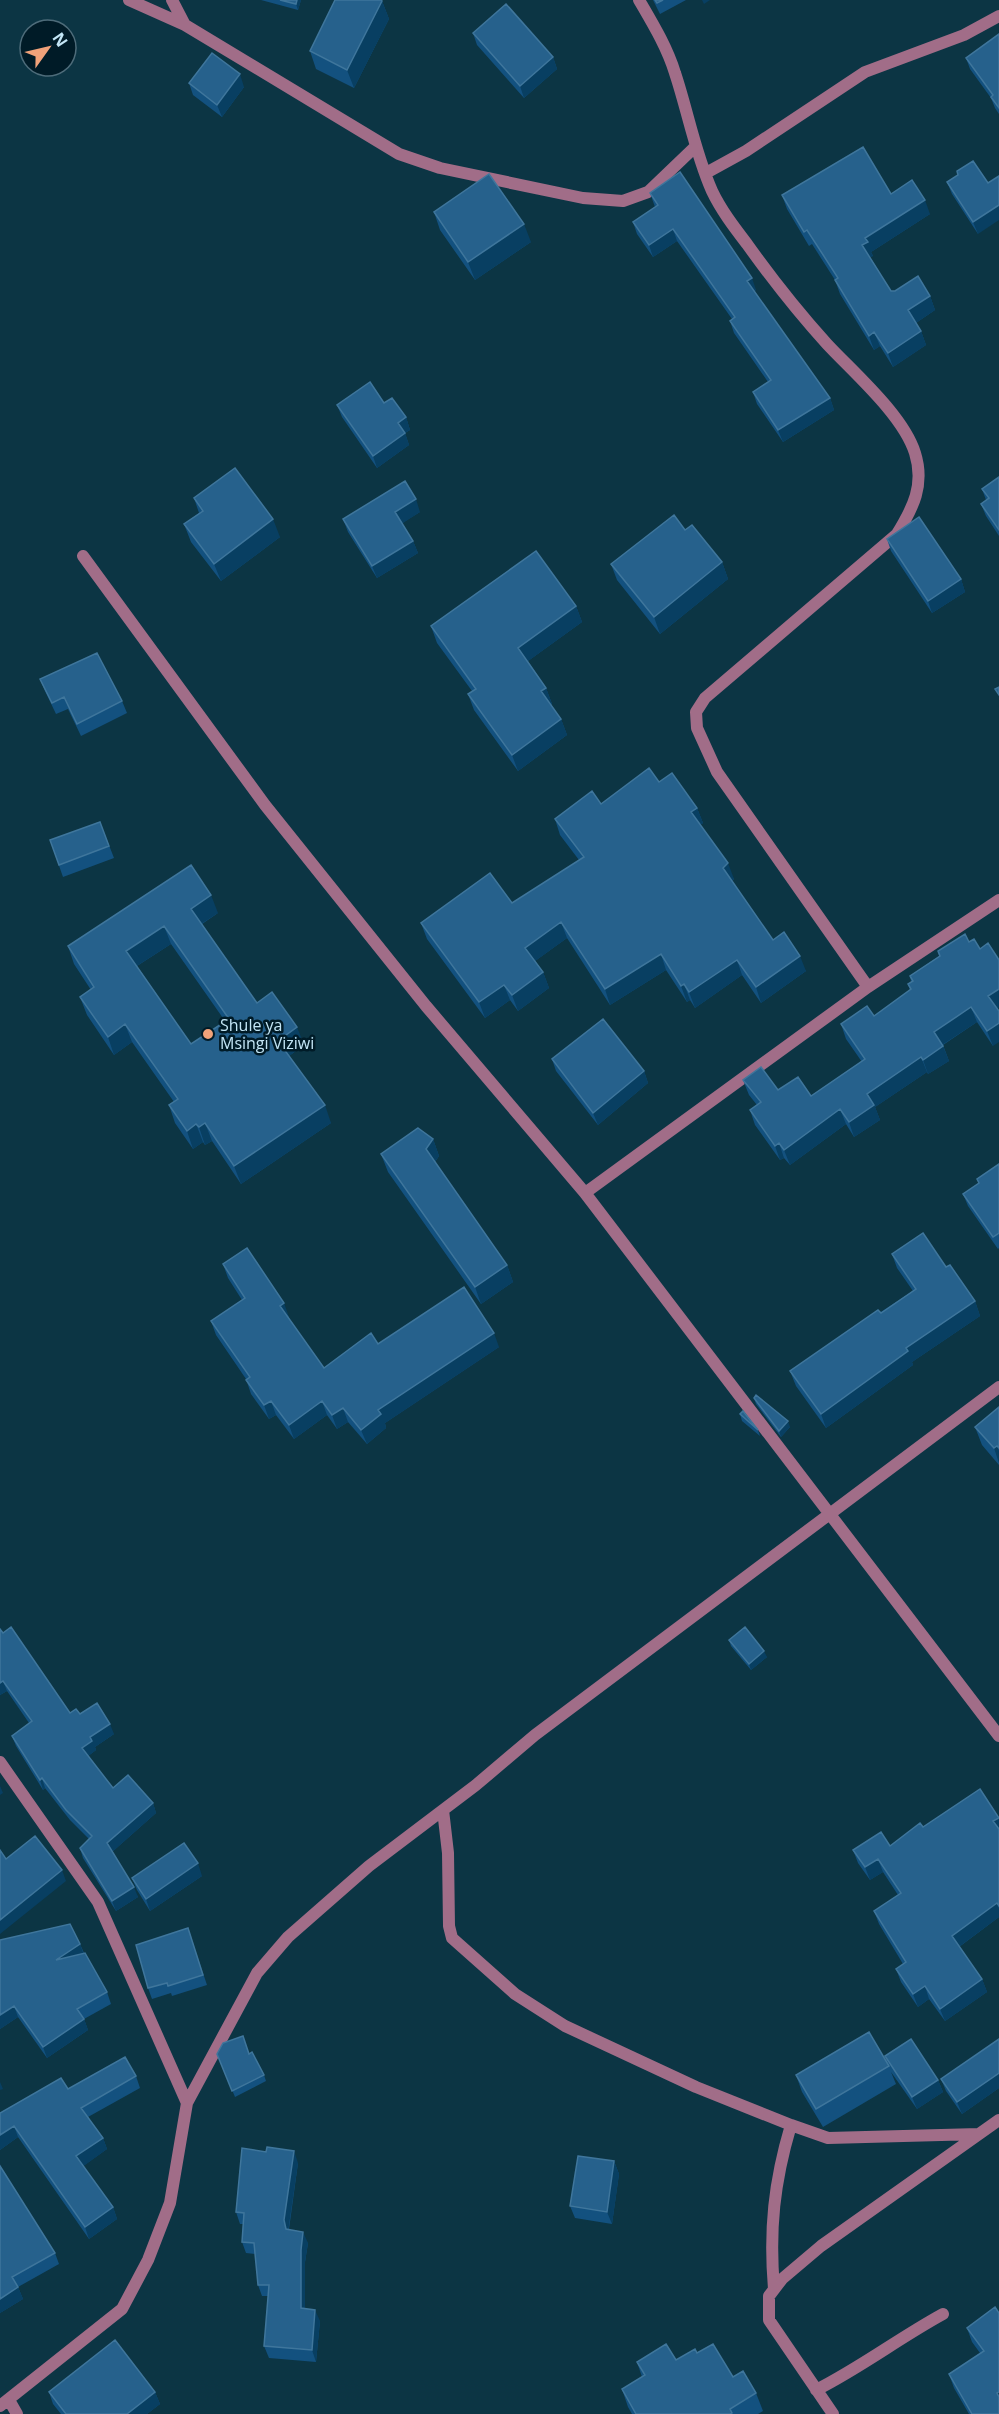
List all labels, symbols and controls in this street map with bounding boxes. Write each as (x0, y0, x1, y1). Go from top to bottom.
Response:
north arrow (18, 18, 78, 78)
text: N (48, 28, 73, 51)
place label: Shule ya Msingi Viziwi (220, 1014, 314, 1054)
marker: Shule ya Msingi Viziwi (201, 1027, 215, 1041)

